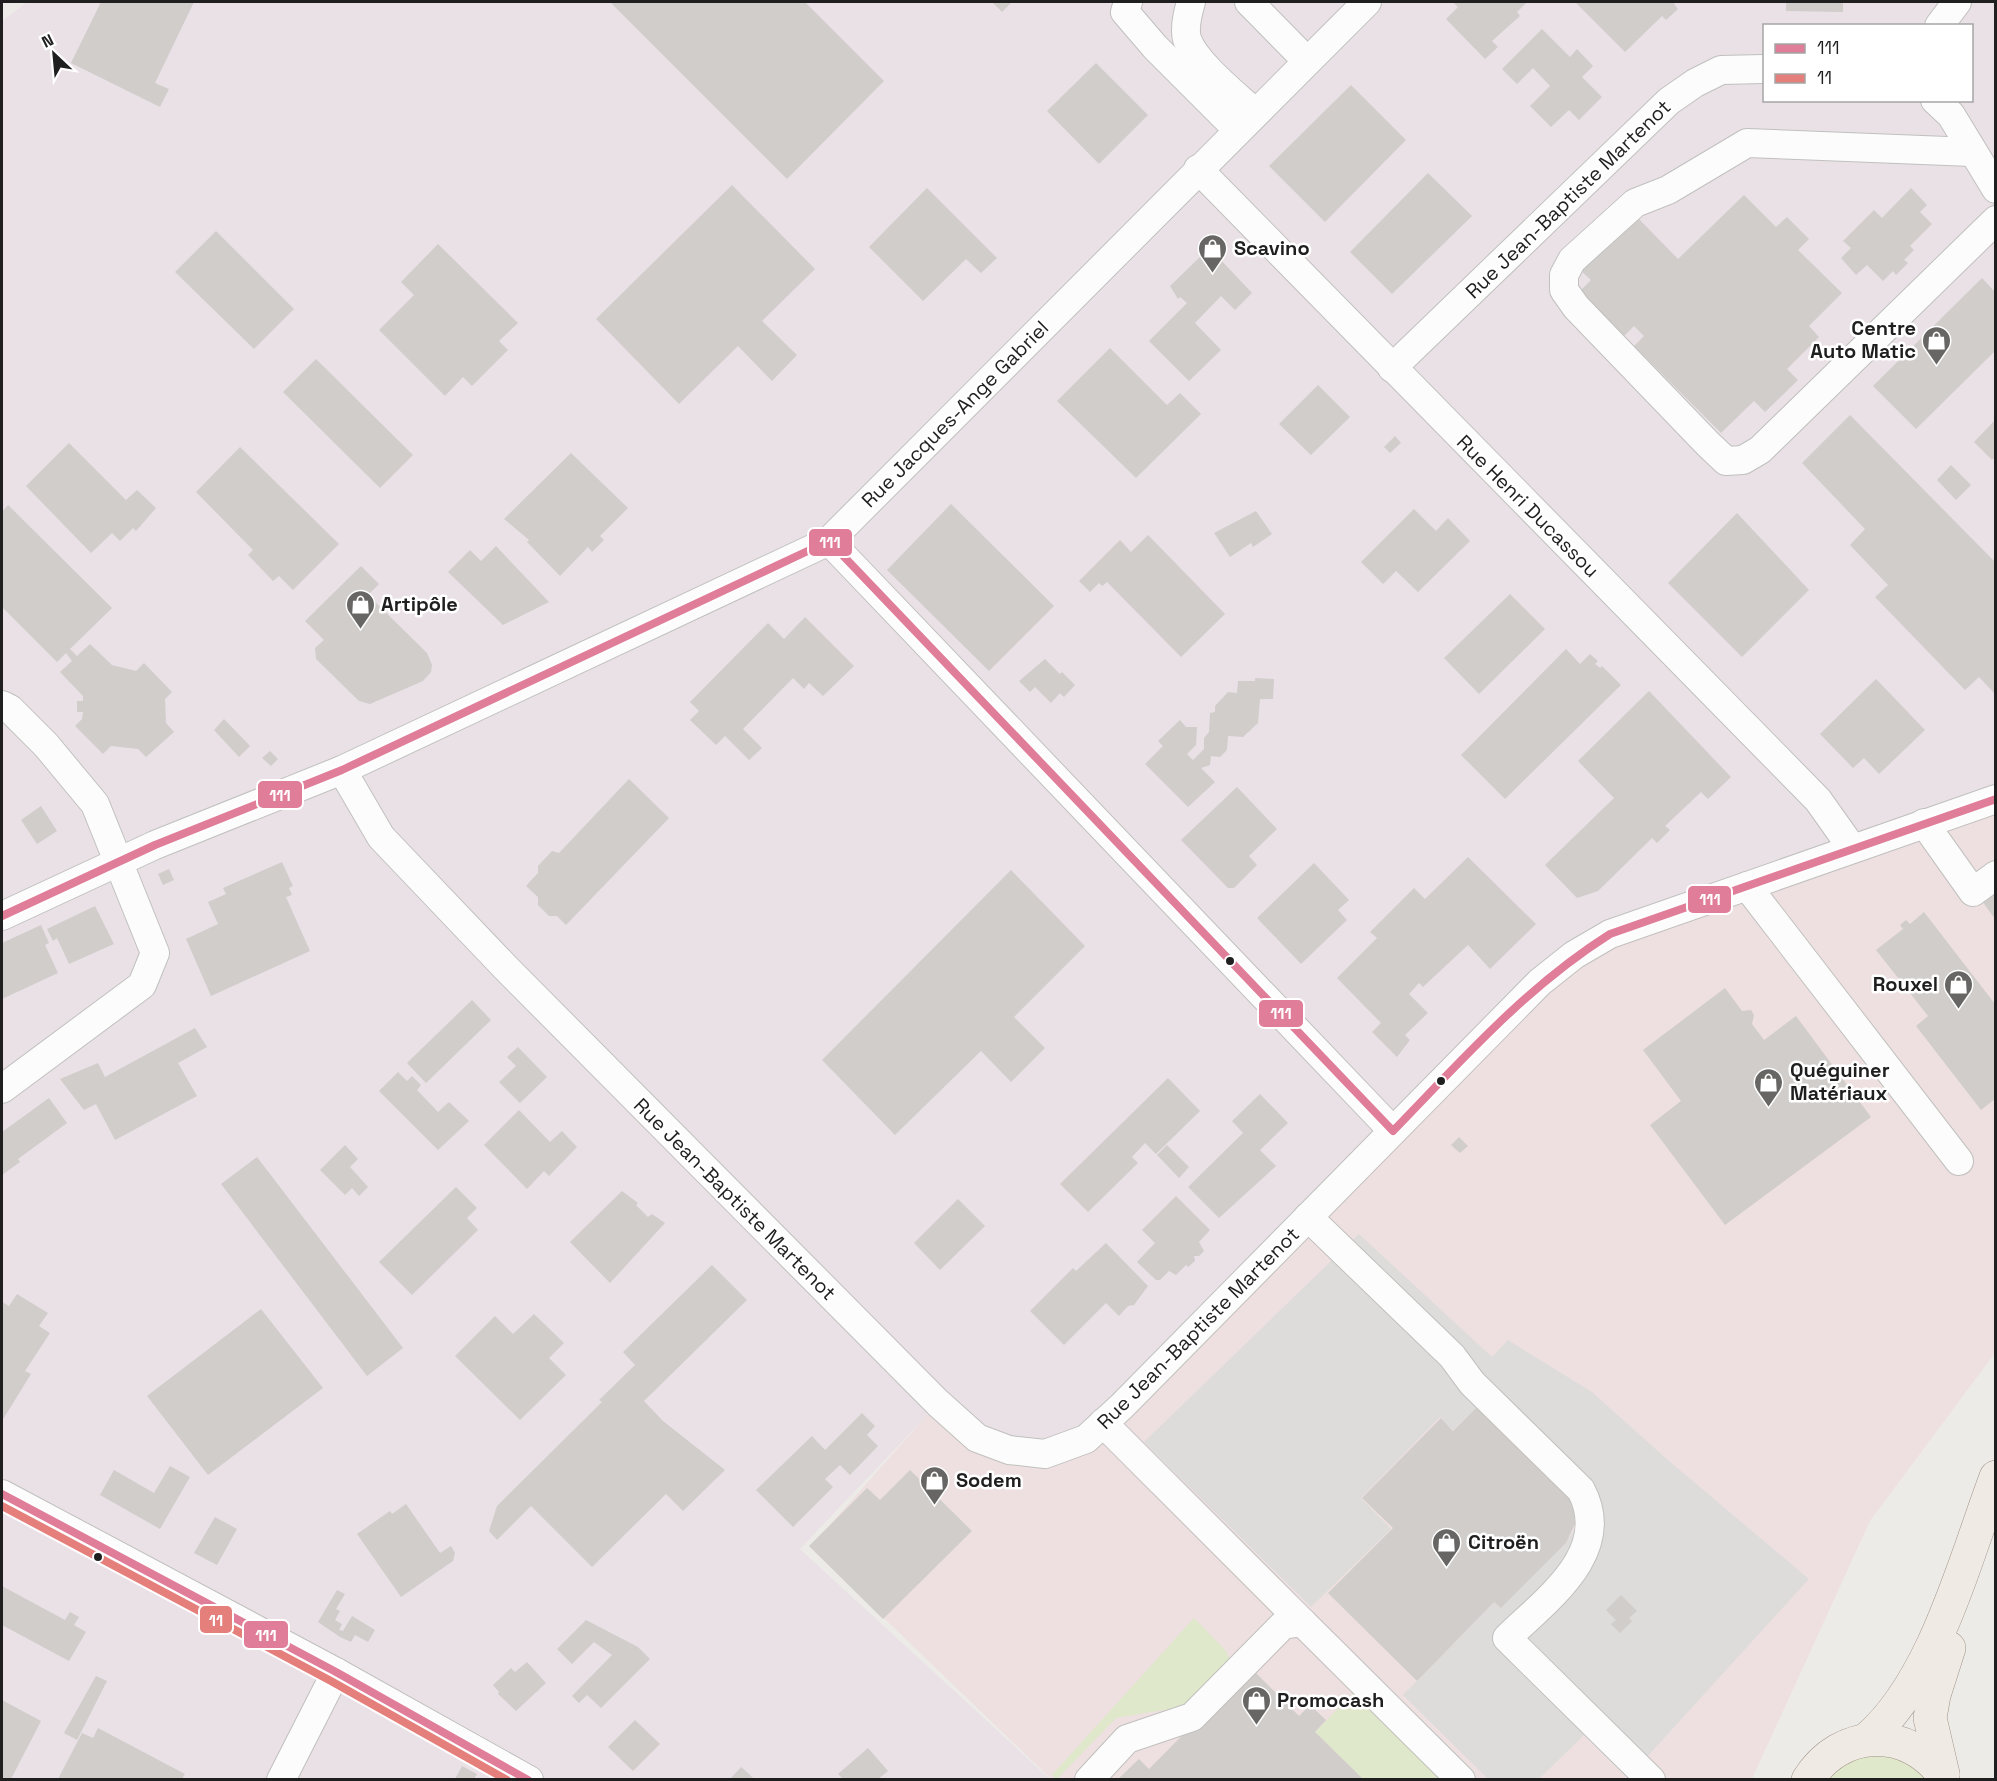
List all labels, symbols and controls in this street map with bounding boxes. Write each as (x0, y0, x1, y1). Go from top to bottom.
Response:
north arrow (24, 24, 84, 84)
legend (1763, 24, 1973, 102)
text: N (38, 29, 57, 53)
text: 111 (1817, 36, 1840, 59)
text: 11 (1817, 66, 1832, 89)
street label: Rue Jean-Baptiste Martenot (1460, 94, 1676, 304)
shop icon: Scavino (1197, 232, 1229, 274)
place label: Scavino (1234, 235, 1310, 261)
street label: Rue Jacques-Ange Gabriel (856, 315, 1054, 513)
place label: Centre Auto Matic (1810, 315, 1916, 364)
shop icon: Centre Auto Matic (1921, 324, 1953, 366)
street label: Rue Henri Ducassou (1451, 429, 1605, 583)
line badge: 111 (808, 528, 853, 557)
text: 111 (819, 532, 841, 553)
shop icon: Artipôle (344, 588, 376, 630)
place label: Artipôle (381, 591, 458, 617)
line badge: 111 (257, 780, 303, 809)
text: 111 (269, 785, 291, 806)
line badge: 111 (1687, 885, 1732, 914)
text: 111 (1699, 889, 1721, 910)
unlabelled marker (1224, 955, 1236, 967)
shop icon: Rouxel (1943, 968, 1975, 1010)
place label: Rouxel (1873, 971, 1938, 997)
line badge: 111 (1258, 999, 1304, 1028)
text: 111 (1270, 1003, 1292, 1024)
place label: Quéguiner Matériaux (1790, 1057, 1890, 1106)
shop icon: Quéguiner Matériaux (1753, 1066, 1785, 1108)
unlabelled marker (1435, 1075, 1447, 1087)
street label: Rue Jean-Baptiste Martenot (628, 1092, 842, 1306)
street label: Rue Jean-Baptiste Martenot (1091, 1221, 1305, 1435)
shop icon: Sodem (919, 1464, 951, 1506)
place label: Sodem (956, 1467, 1022, 1493)
shop icon: Citroën (1431, 1526, 1463, 1568)
place label: Citroën (1468, 1529, 1539, 1555)
unlabelled marker (92, 1551, 104, 1563)
line badge: 11 (199, 1605, 233, 1634)
text: 11 (209, 1610, 223, 1631)
line badge: 111 (243, 1620, 289, 1649)
text: 111 (255, 1625, 277, 1646)
shop icon: Promocash (1240, 1684, 1272, 1726)
place label: Promocash (1277, 1687, 1384, 1713)

